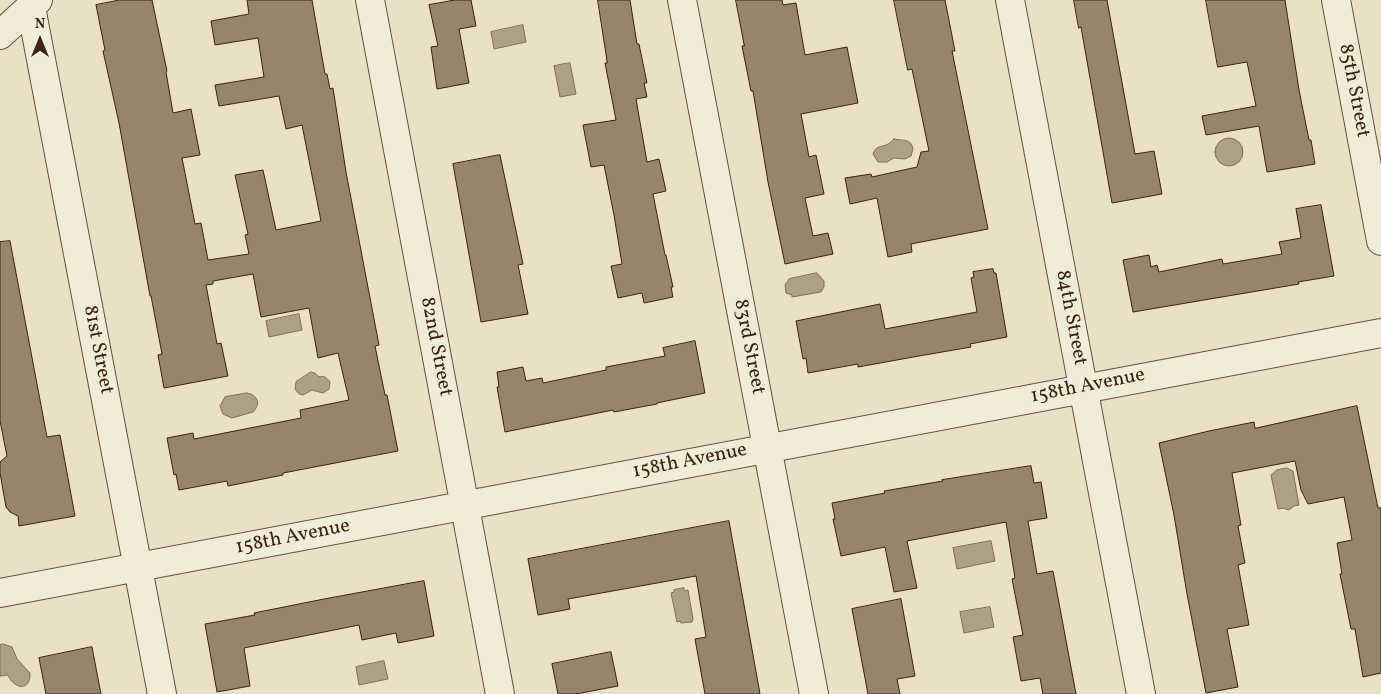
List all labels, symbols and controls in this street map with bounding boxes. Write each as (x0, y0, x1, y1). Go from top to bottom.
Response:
north arrow (15, 15, 65, 65)
text: N (35, 15, 45, 34)
street label: 85th Street (1332, 42, 1374, 140)
street label: 84th Street (1049, 268, 1091, 368)
street label: 82nd Street (414, 295, 456, 399)
street label: 83rd Street (727, 297, 769, 397)
street label: 81st Street (77, 304, 117, 396)
street label: 158th Avenue (1029, 364, 1147, 410)
street label: 158th Avenue (631, 439, 749, 485)
street label: 158th Avenue (234, 515, 352, 561)

